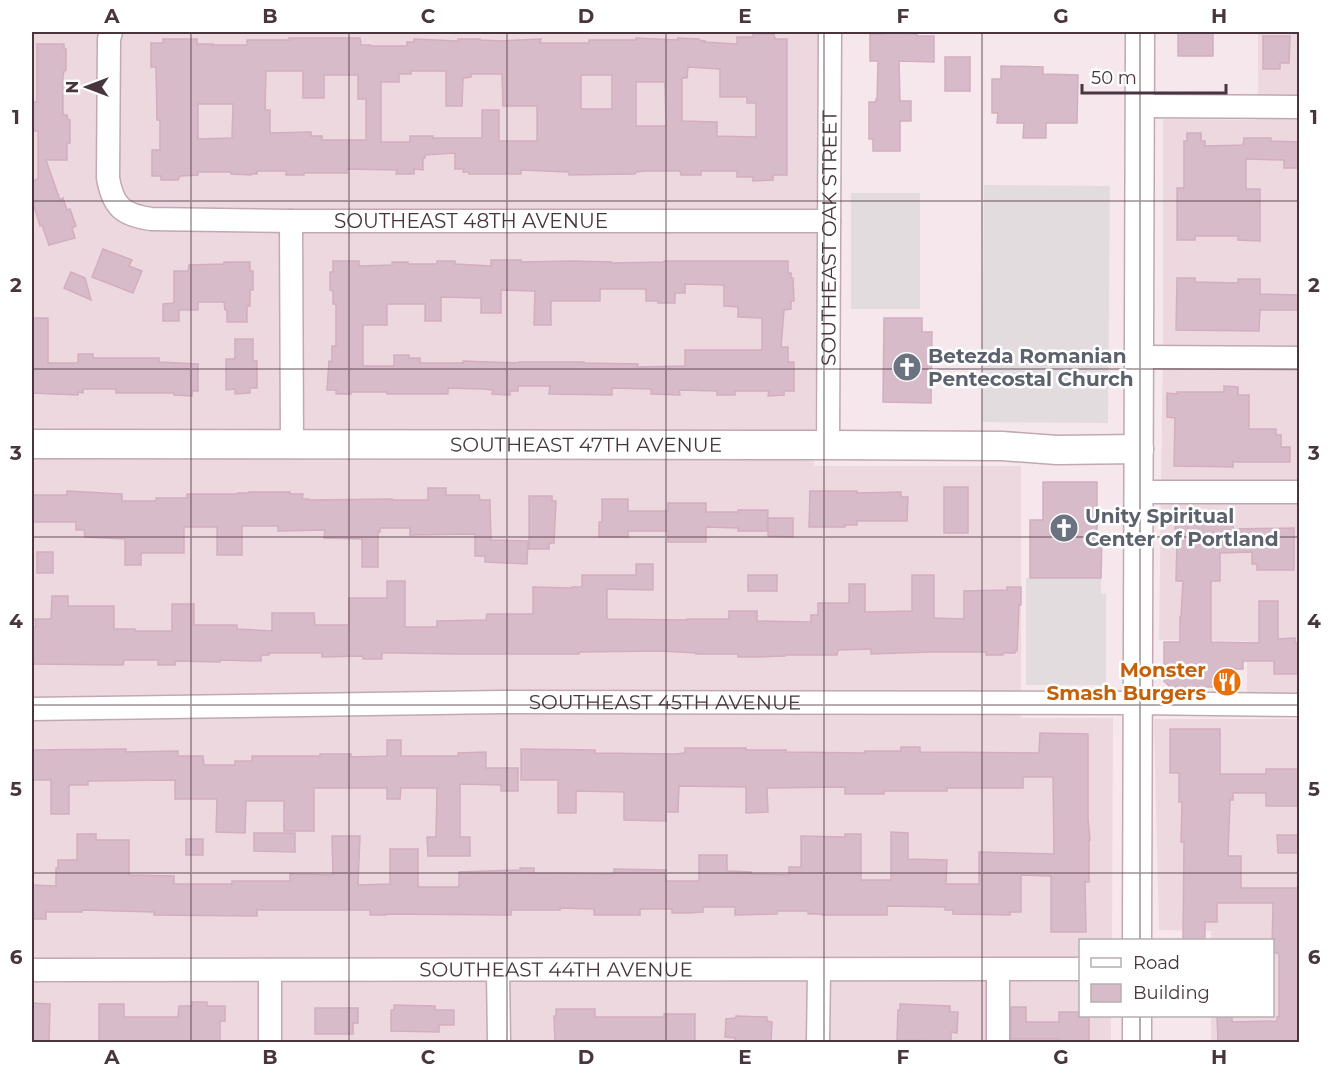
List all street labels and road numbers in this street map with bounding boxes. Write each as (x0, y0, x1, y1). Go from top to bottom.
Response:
street label: SOUTHEAST OAK STREET (816, 110, 842, 366)
street label: SOUTHEAST 48TH AVENUE (334, 209, 608, 233)
street label: SOUTHEAST 47TH AVENUE (450, 433, 722, 457)
street label: SOUTHEAST 45TH AVENUE (529, 690, 801, 714)
street label: SOUTHEAST 44TH AVENUE (419, 957, 693, 982)

